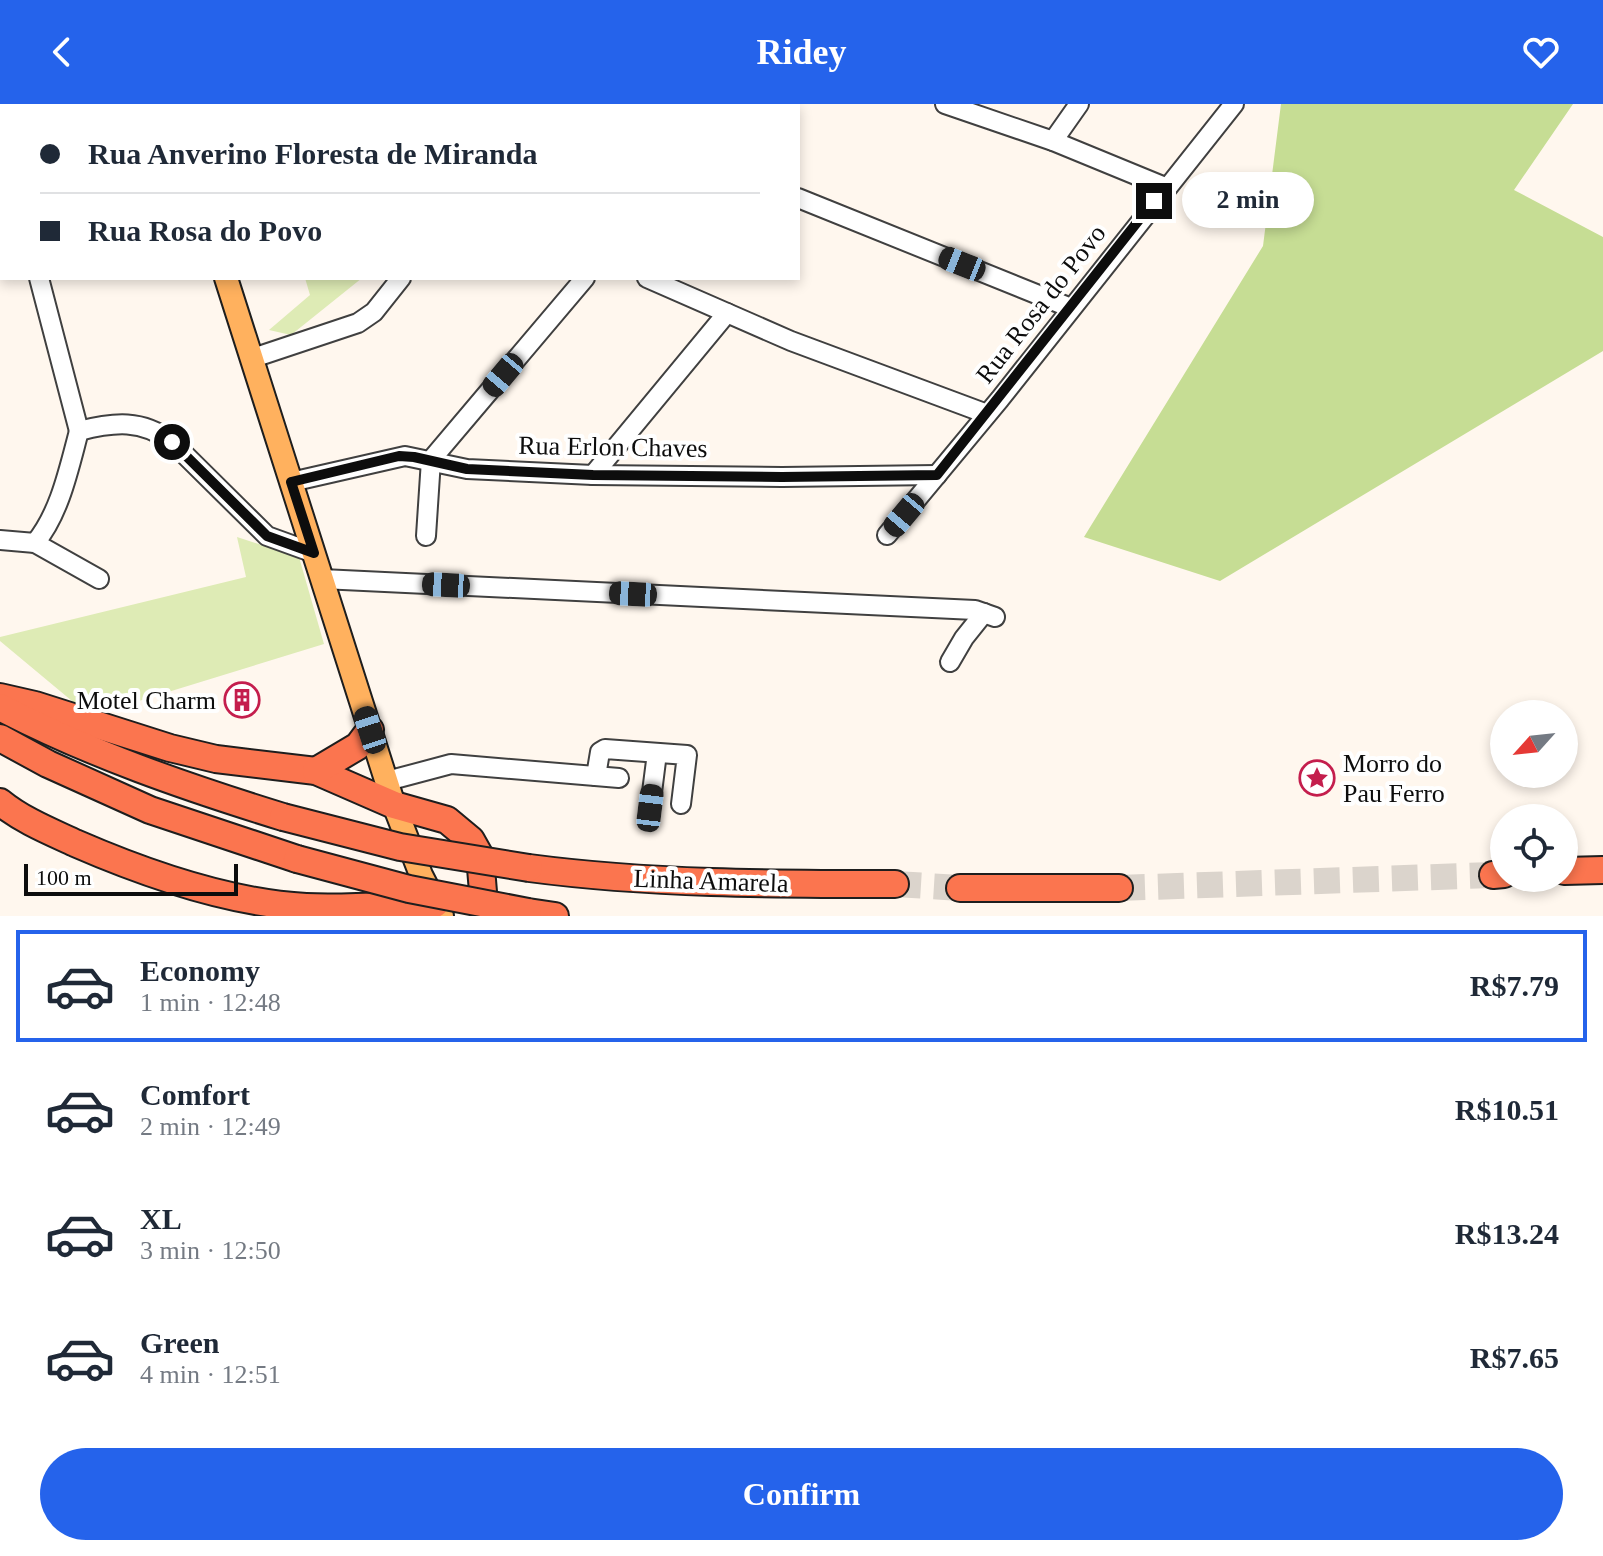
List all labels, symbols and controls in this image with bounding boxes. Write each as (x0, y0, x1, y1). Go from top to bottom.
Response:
icon: back (40, 30, 84, 74)
icon: heart (1519, 30, 1563, 74)
text: Ridey (757, 32, 847, 72)
text: Rua Anverino Floresta de Miranda (88, 137, 537, 170)
callout: 2 min (1182, 173, 1314, 229)
route end (1136, 183, 1172, 219)
text: 2 min (1217, 185, 1279, 214)
text: Rua Rosa do Povo (88, 214, 322, 247)
street label: Rua Rosa do Povo (970, 219, 1112, 389)
car (935, 244, 989, 284)
car (478, 349, 528, 401)
route start (154, 424, 190, 460)
street label: Rua Erlon Chaves (518, 431, 708, 463)
car (879, 489, 929, 541)
car (421, 572, 471, 598)
car (608, 581, 658, 607)
building icon: Motel Charm (223, 681, 261, 719)
place label: Motel Charm (77, 686, 216, 715)
north arrow (1490, 700, 1578, 788)
map controls (1490, 700, 1578, 892)
car (351, 703, 389, 757)
place label: Morro do Pau Ferro (1343, 749, 1445, 808)
place icon: Morro do Pau Ferro (1298, 759, 1336, 797)
car (635, 783, 665, 833)
button: locate (1490, 804, 1578, 892)
scale bar (24, 860, 238, 896)
street label: Linha Amarela (633, 864, 790, 898)
text: 100 m (36, 865, 92, 890)
icon: car (44, 950, 116, 1022)
text: Economy (140, 954, 260, 987)
text: R$7.79 (1470, 969, 1559, 1002)
text: 1 min · 12:48 (140, 988, 281, 1017)
icon: car (44, 1074, 116, 1146)
text: Comfort (140, 1078, 250, 1111)
text: R$10.51 (1455, 1093, 1559, 1126)
text: 2 min · 12:49 (140, 1112, 281, 1141)
icon: car (44, 1198, 116, 1270)
text: XL (140, 1202, 182, 1235)
text: R$13.24 (1455, 1217, 1559, 1250)
text: 3 min · 12:50 (140, 1236, 281, 1265)
icon: car (44, 1322, 116, 1394)
text: Green (140, 1326, 219, 1359)
text: R$7.65 (1470, 1341, 1559, 1374)
text: 4 min · 12:51 (140, 1360, 281, 1389)
button: Confirm (40, 1448, 1563, 1540)

